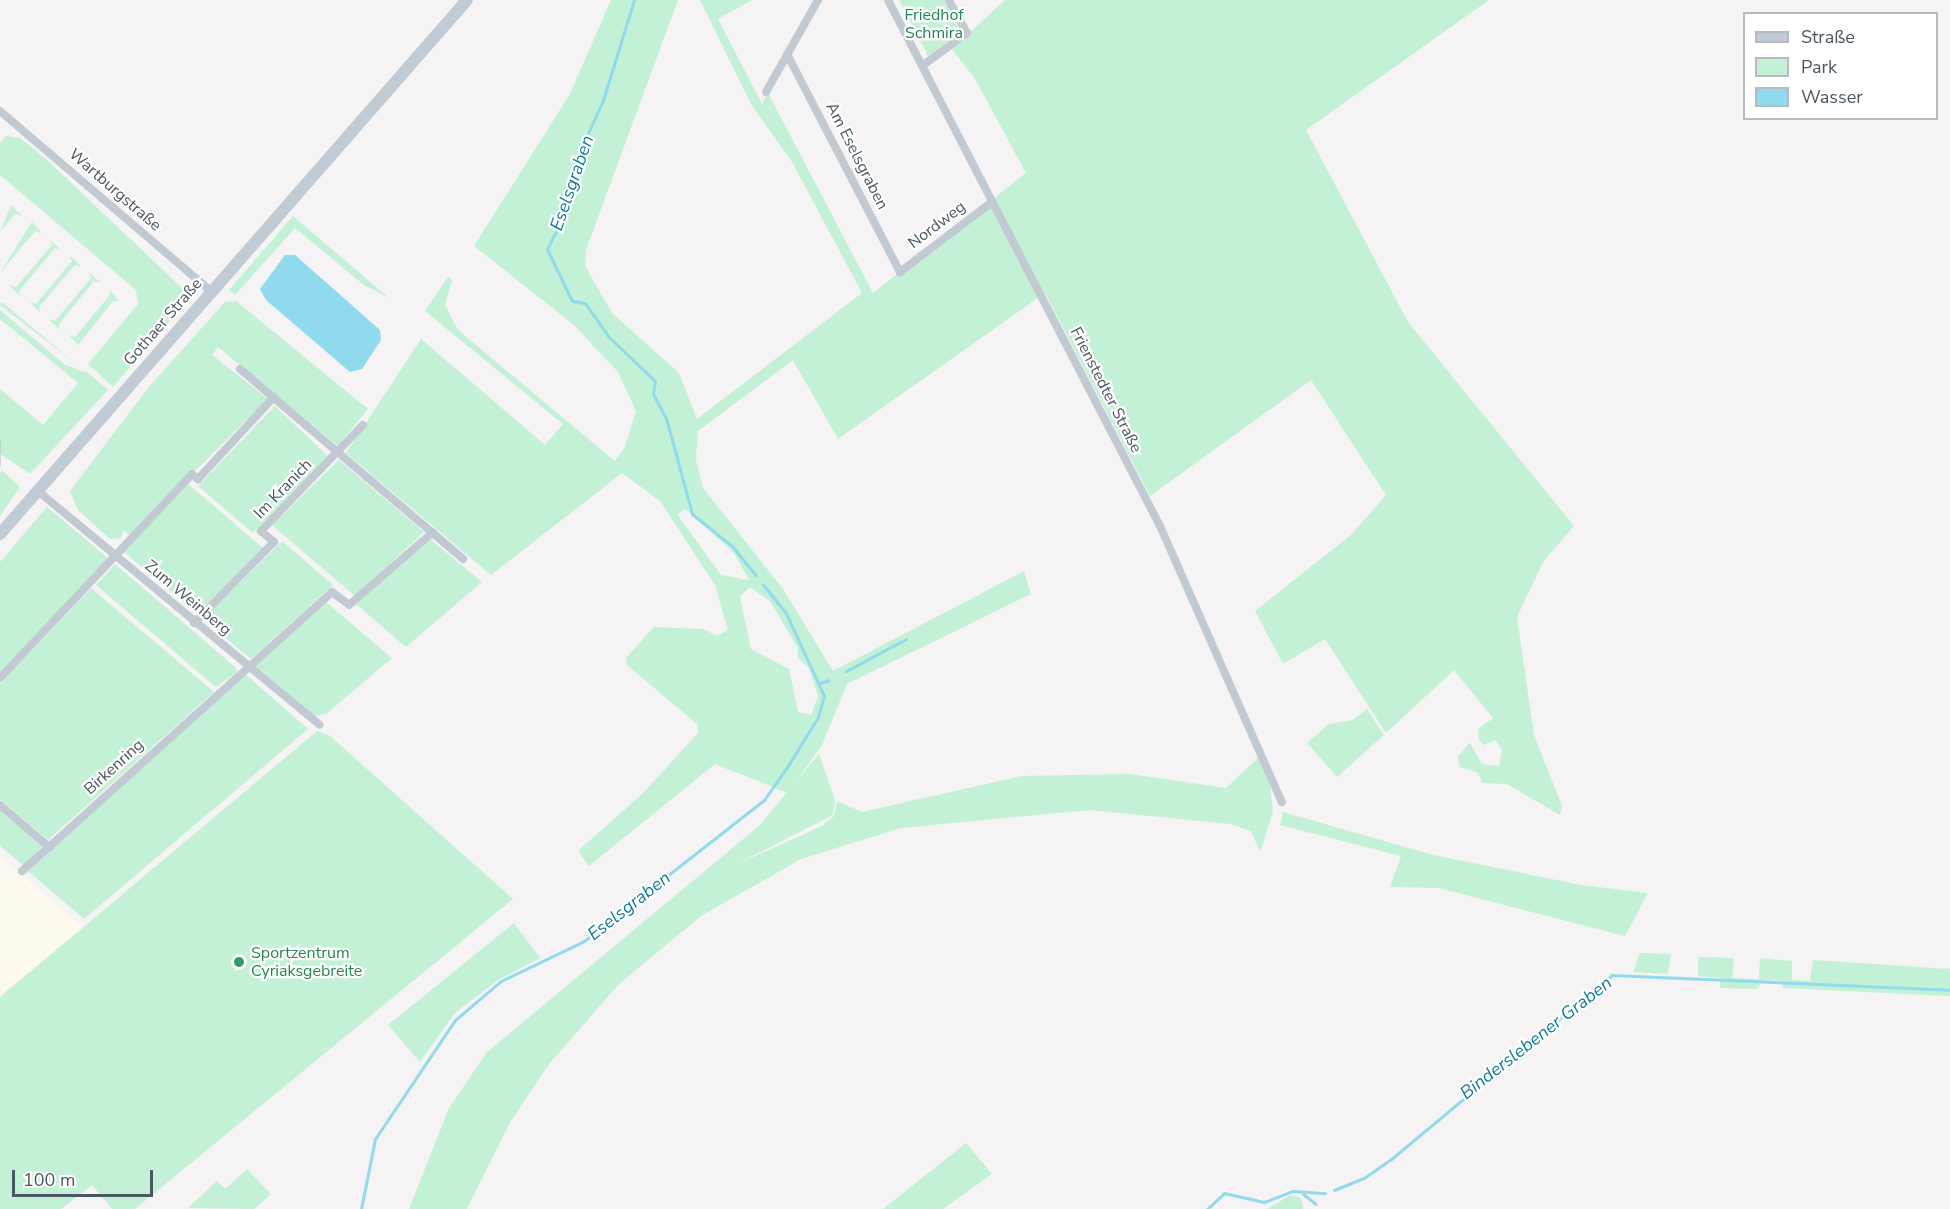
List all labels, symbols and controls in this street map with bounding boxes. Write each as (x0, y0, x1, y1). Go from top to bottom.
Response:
park label: Friedhof Schmira (904, 5, 964, 43)
legend (1743, 12, 1938, 120)
text: Straße (1801, 25, 1855, 49)
text: Park (1801, 55, 1837, 79)
text: Wasser (1801, 85, 1863, 109)
street label: Am Eselsgraben (822, 99, 892, 213)
water label: Eselsgraben (546, 133, 598, 233)
street label: Wartburgstraße (65, 145, 165, 235)
street label: Nordweg (905, 197, 969, 253)
street label: Gothaer Straße (120, 274, 206, 370)
street label: Frienstedter Straße (1066, 324, 1146, 456)
street label: Im Kranich (250, 455, 316, 523)
street label: Zum Weinberg (141, 556, 235, 640)
street label: Birkenring (80, 735, 148, 799)
water label: Eselsgraben (583, 867, 675, 945)
place label: Sportzentrum Cyriaksgebreite (251, 943, 362, 981)
marker: Sportzentrum Cyriaksgebreite (232, 955, 246, 969)
water label: Binderslebener Graben (1456, 972, 1616, 1104)
scale bar (15, 1158, 156, 1196)
text: 100 m (23, 1168, 75, 1192)

